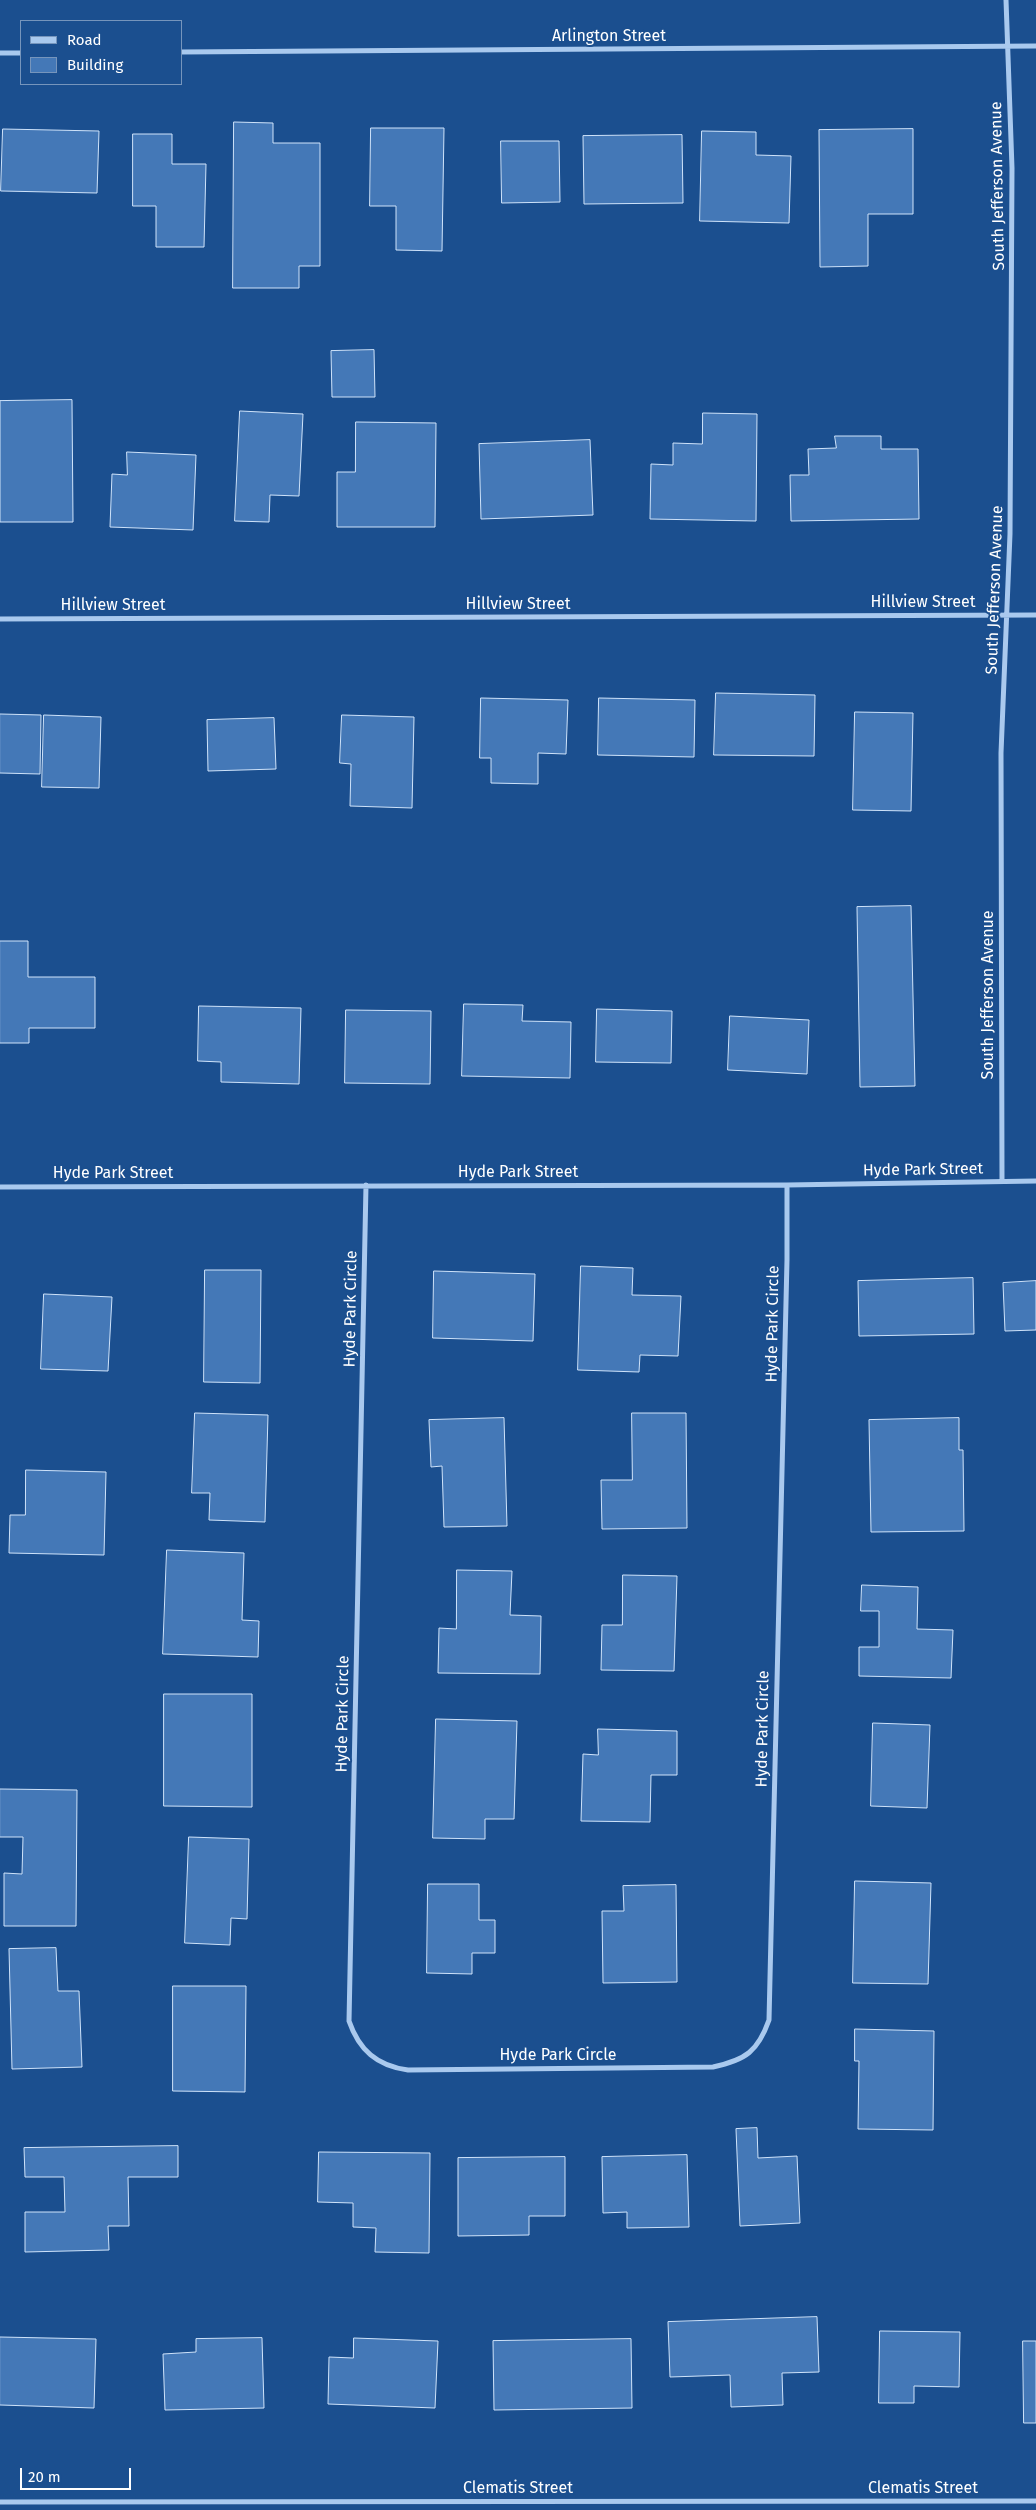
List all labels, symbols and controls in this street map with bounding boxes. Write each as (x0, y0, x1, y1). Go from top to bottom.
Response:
legend (20, 20, 182, 85)
street label: Arlington Street (552, 27, 666, 47)
text: Road (67, 31, 102, 49)
text: Building (67, 56, 123, 74)
street label: South Jefferson Avenue (987, 101, 1009, 271)
street label: South Jefferson Avenue (982, 505, 1008, 675)
street label: Hillview Street (871, 593, 975, 613)
street label: Hillview Street (466, 595, 570, 615)
street label: Hillview Street (61, 596, 165, 616)
street label: South Jefferson Avenue (979, 910, 999, 1080)
street label: Hyde Park Street (863, 1159, 983, 1181)
street label: Hyde Park Street (458, 1163, 578, 1183)
street label: Hyde Park Street (53, 1164, 173, 1184)
street label: Hyde Park Circle (340, 1250, 362, 1368)
street label: Hyde Park Circle (762, 1265, 784, 1383)
street label: Hyde Park Circle (332, 1655, 354, 1773)
street label: Hyde Park Circle (752, 1670, 774, 1788)
street label: Hyde Park Circle (499, 2046, 617, 2066)
scale bar (22, 2458, 134, 2490)
text: 20 m (28, 2468, 61, 2486)
street label: Clematis Street (463, 2479, 573, 2499)
street label: Clematis Street (868, 2479, 978, 2499)

